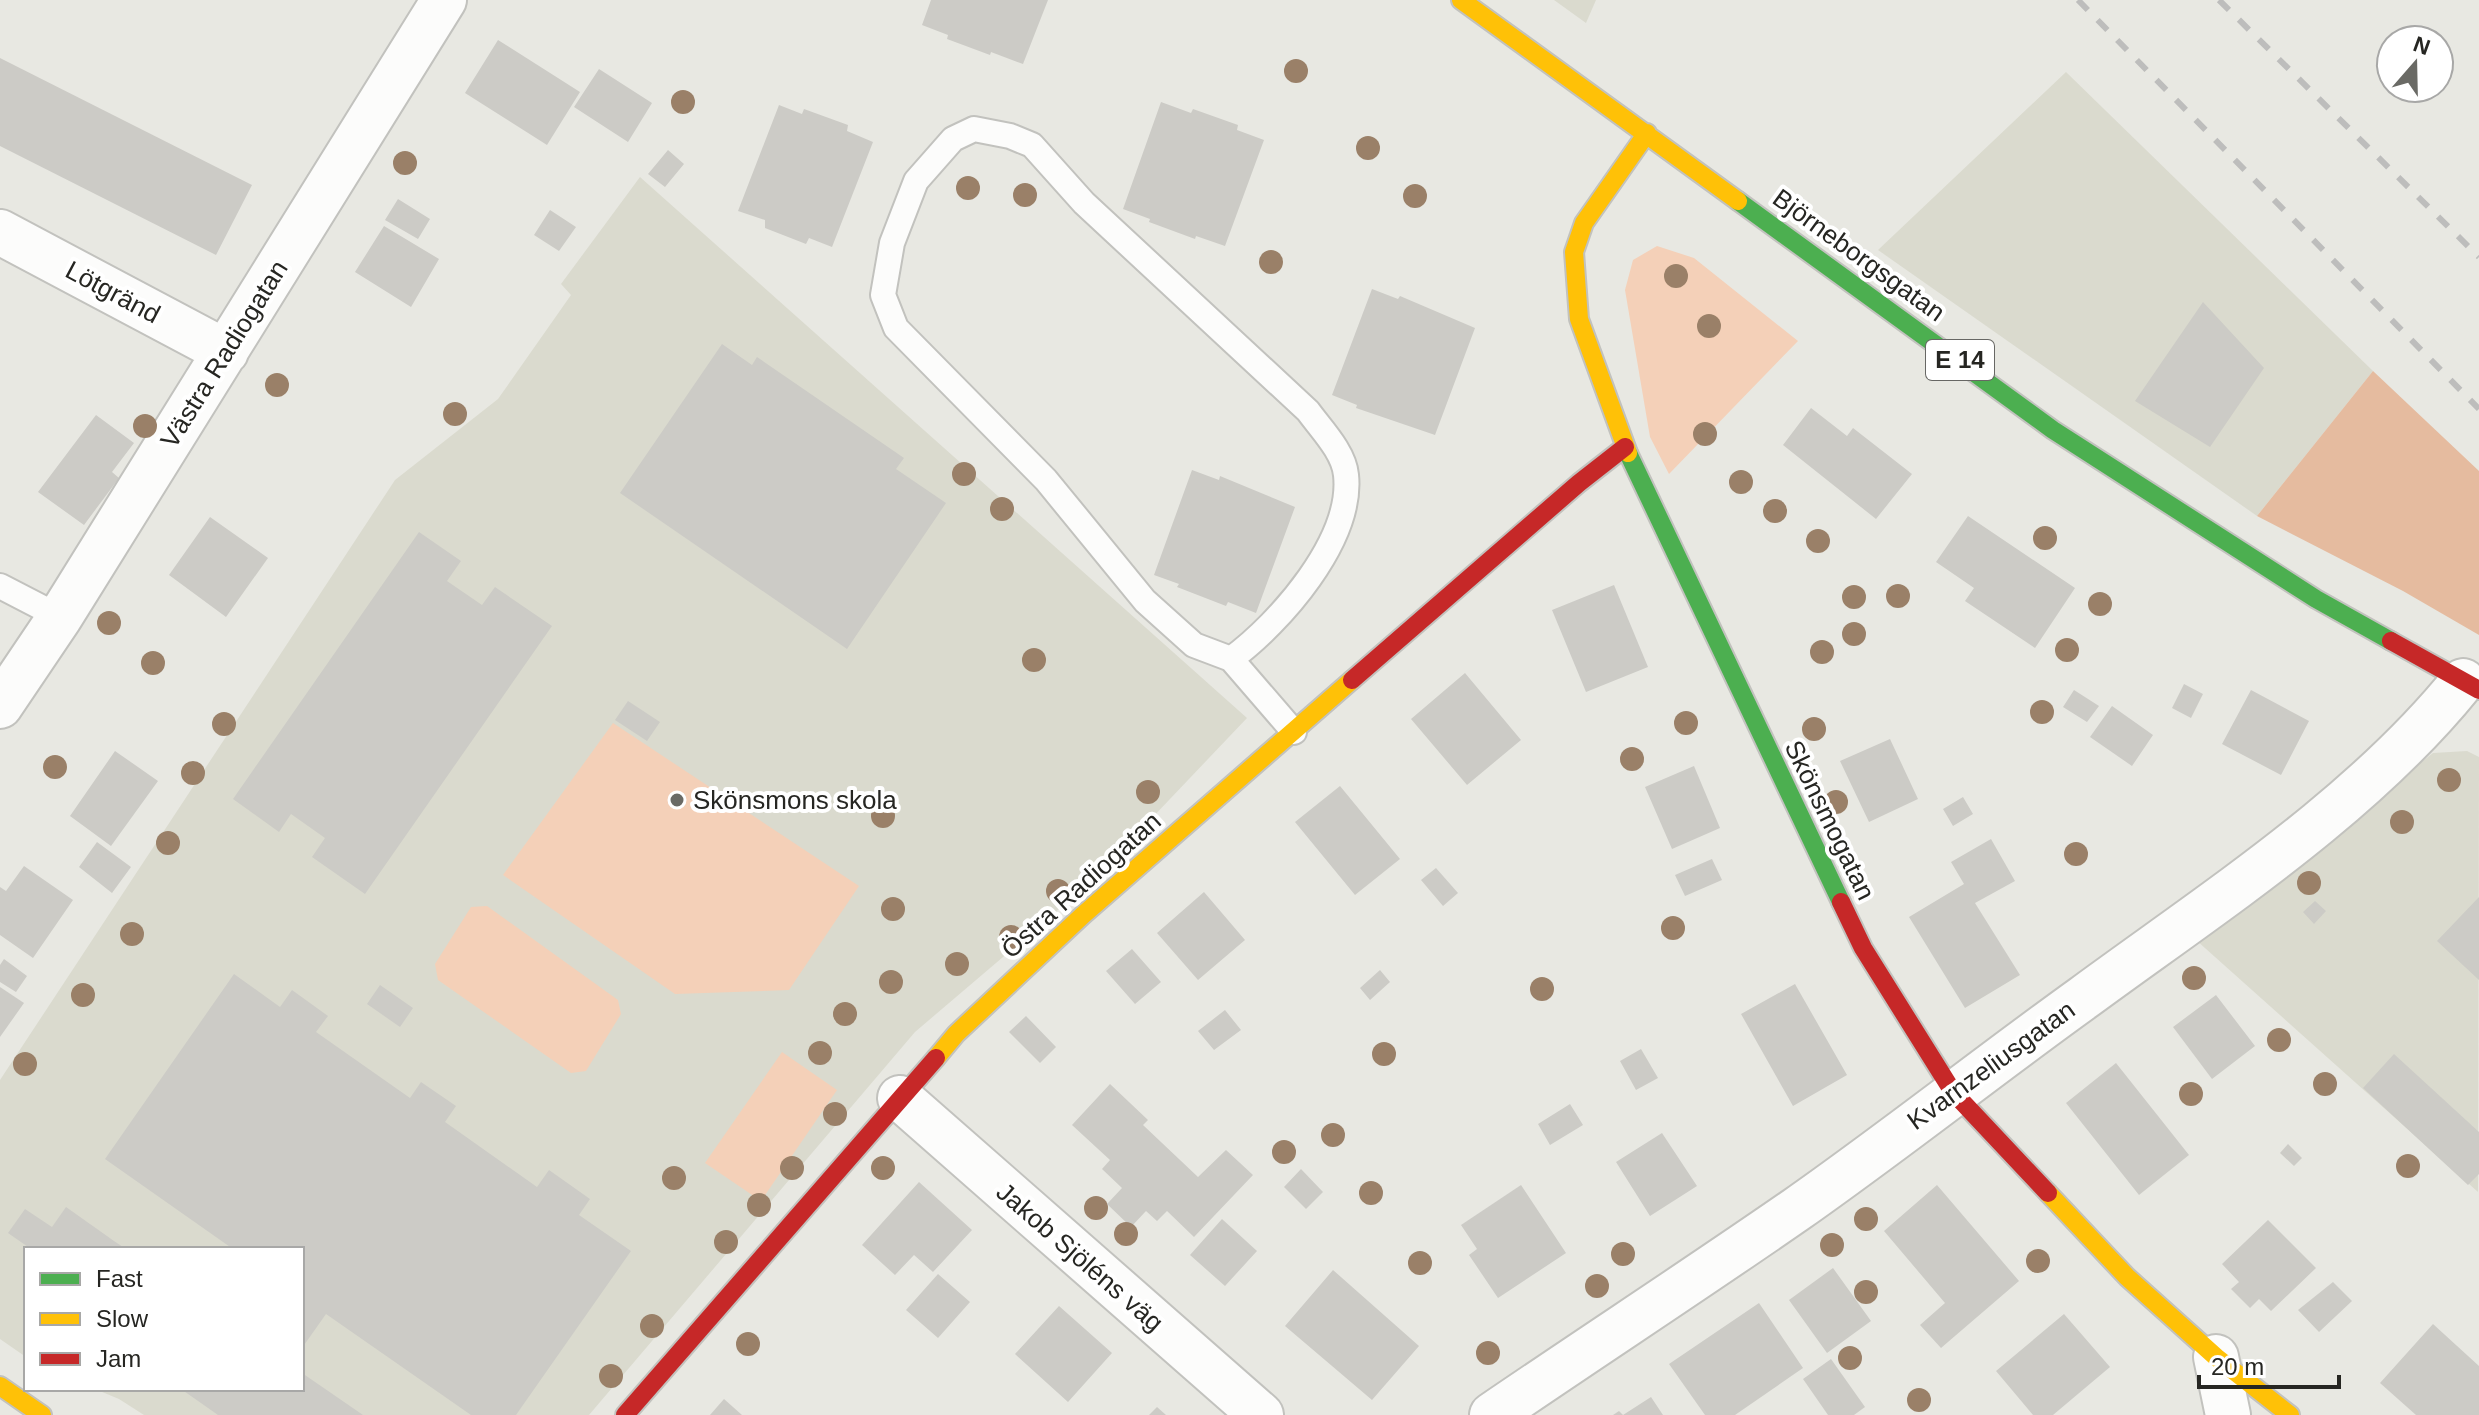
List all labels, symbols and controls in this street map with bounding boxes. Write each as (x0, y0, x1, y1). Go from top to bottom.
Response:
north arrow (2375, 24, 2455, 104)
text: N (2410, 31, 2433, 60)
street label: Björneborgsgatan (1767, 183, 1951, 327)
street label: Lötgränd (61, 255, 165, 329)
street label: Västra Radiogatan (154, 255, 294, 453)
road number: E 14 (1926, 340, 1994, 380)
street label: Skönsmogatan (1778, 735, 1882, 905)
place label: Skönsmons skola (693, 785, 897, 815)
marker: Skönsmons skola (668, 791, 686, 809)
street label: Östra Radiogatan (995, 806, 1167, 964)
street label: Kvarnzeliusgatan (1901, 994, 2081, 1136)
street label: Jakob Sjöléns väg (991, 1176, 1169, 1338)
legend (24, 1247, 304, 1391)
text: Fast (96, 1265, 143, 1292)
text: Slow (96, 1305, 149, 1332)
scale bar (2199, 1339, 2339, 1389)
text: Jam (96, 1345, 141, 1372)
text: 20 m (2211, 1353, 2264, 1380)

